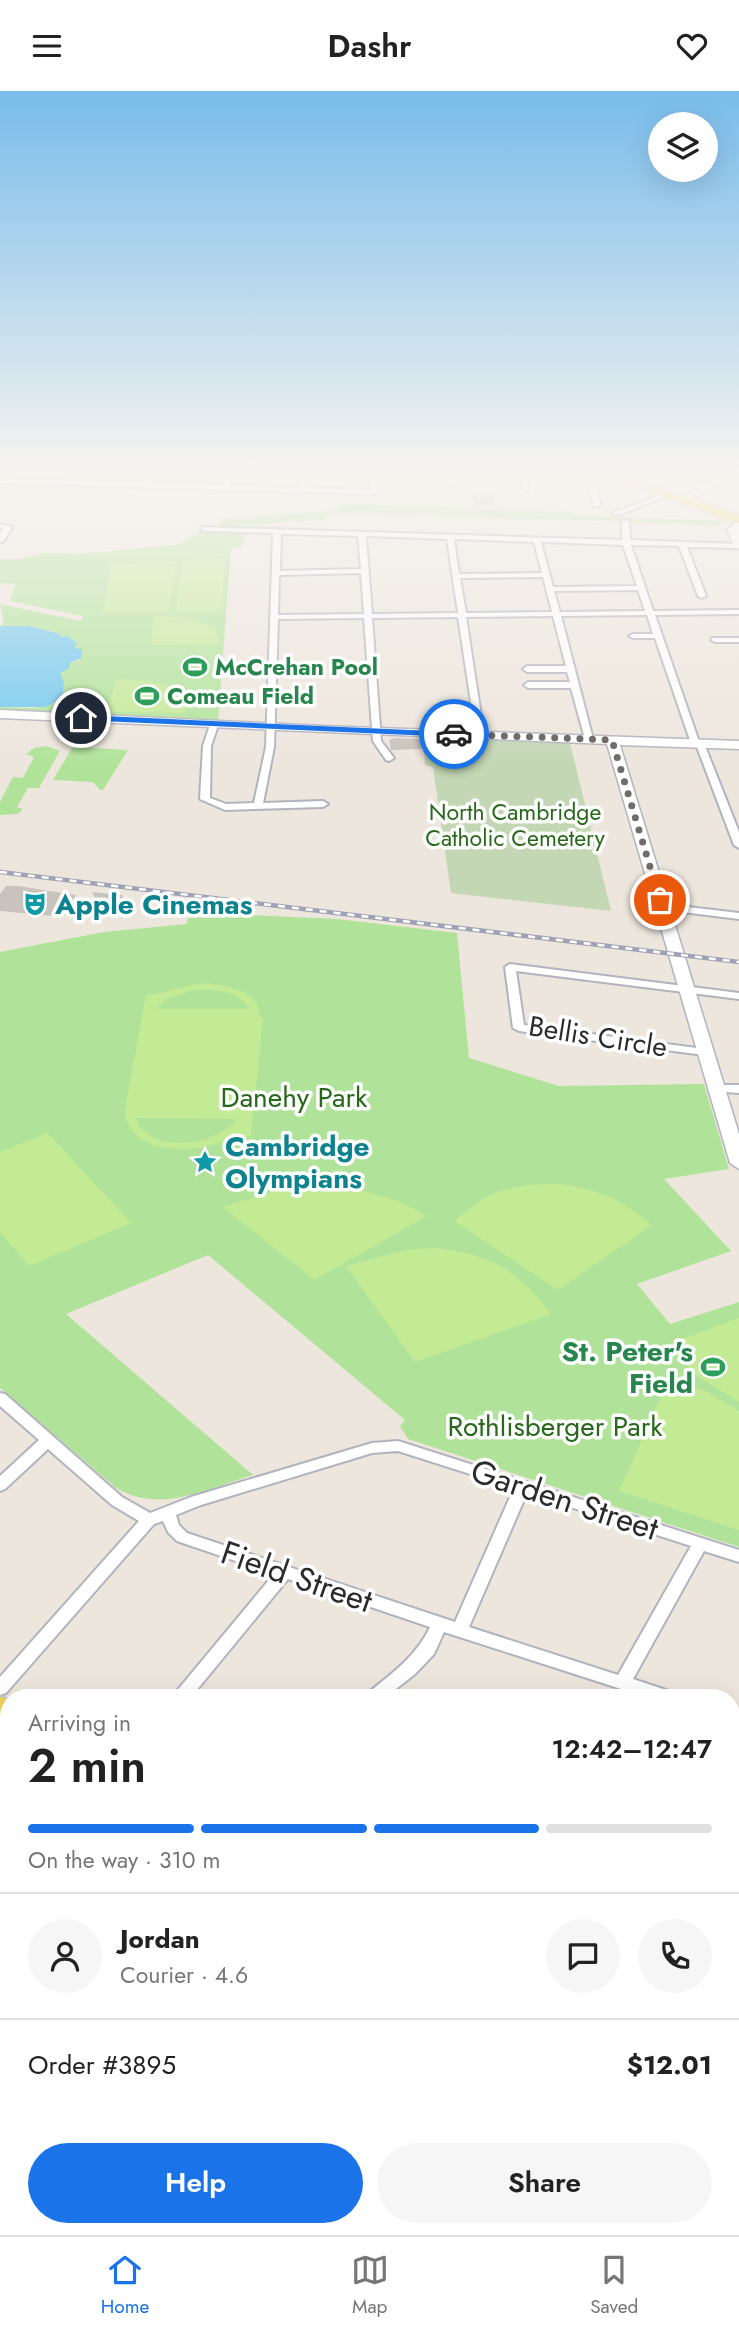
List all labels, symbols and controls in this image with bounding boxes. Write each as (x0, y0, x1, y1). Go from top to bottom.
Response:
text: Dashr (328, 23, 411, 69)
icon: menu (28, 27, 66, 65)
icon: heart (673, 27, 711, 65)
map controls (648, 112, 718, 182)
button: layers (648, 112, 718, 182)
place label: McCrehan Pool (215, 650, 378, 684)
sports icon: McCrehan Pool (181, 653, 209, 681)
place label: Comeau Field (167, 679, 314, 713)
sports icon: Comeau Field (133, 682, 161, 710)
pin (51, 688, 111, 748)
icon: home (62, 699, 100, 737)
courier (419, 699, 489, 769)
icon: car (435, 715, 473, 753)
park label: North Cambridge Catholic Cemetery (425, 795, 606, 855)
pin (630, 870, 690, 930)
icon: bag (641, 881, 679, 919)
place label: Apple Cinemas (54, 884, 253, 925)
theatre icon: Apple Cinemas (21, 890, 49, 918)
street label: Bellis Circle (526, 1005, 670, 1068)
park label: Danehy Park (221, 1077, 368, 1118)
place label: Cambridge Olympians (225, 1126, 370, 1199)
place icon: Cambridge Olympians (191, 1148, 219, 1176)
place label: St. Peter's Field (562, 1331, 693, 1404)
sports icon: St. Peter's Field (699, 1353, 727, 1381)
park label: Rothlisberger Park (447, 1406, 663, 1447)
street label: Garden Street (465, 1447, 665, 1552)
street label: Field Street (215, 1529, 379, 1624)
text: Arriving in (28, 1706, 131, 1740)
text: 12:42–12:47 (552, 1730, 712, 1768)
text: 2 min (28, 1733, 146, 1799)
text: On the way · 310 m (28, 1843, 220, 1877)
button: person (28, 1919, 102, 1993)
button: chat (546, 1919, 620, 1993)
button: phone (638, 1919, 712, 1993)
text: Jordan (120, 1920, 200, 1958)
text: Courier · 4.6 (120, 1958, 248, 1992)
text: Order #3895 (28, 2046, 176, 2084)
text: $12.01 (627, 2046, 712, 2084)
button: Help (28, 2143, 363, 2223)
button: Share (377, 2143, 712, 2223)
tab: Home (101, 2251, 149, 2320)
tab: Map (351, 2251, 389, 2320)
tab: Saved (590, 2251, 638, 2320)

